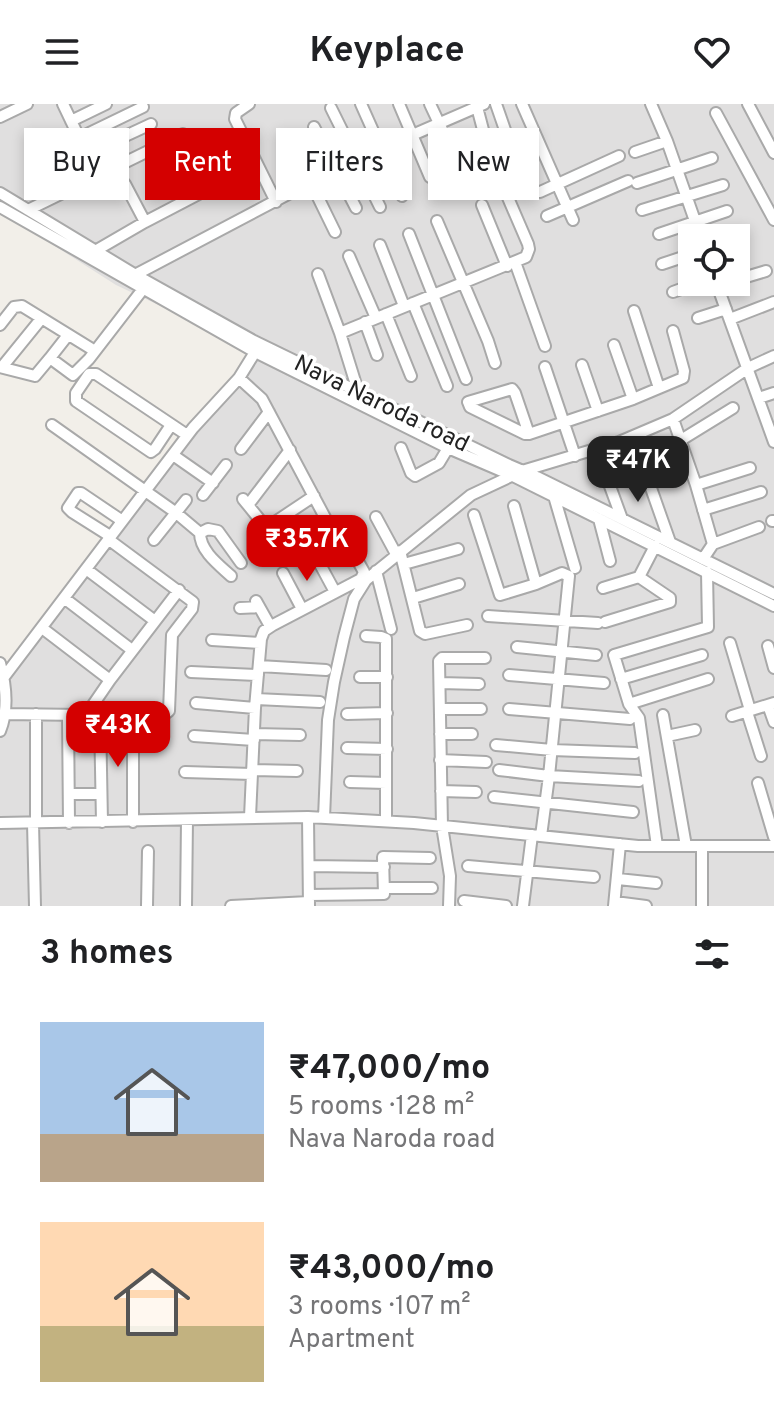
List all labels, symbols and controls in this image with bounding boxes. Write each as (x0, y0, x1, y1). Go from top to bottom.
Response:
text: Keyplace (310, 29, 464, 75)
icon: menu (40, 30, 84, 74)
icon: heart (690, 30, 734, 74)
chip: Buy (24, 128, 129, 200)
chip: Rent (145, 128, 260, 200)
chip: Filters (276, 128, 412, 200)
chip: New (428, 128, 539, 200)
map controls (678, 224, 750, 296)
button: locate (678, 224, 750, 296)
street label: Nava Naroda road (289, 349, 474, 460)
pin: ₹47K (591, 436, 685, 504)
text: ₹47K (605, 445, 671, 478)
pin: ₹35.7K (242, 515, 372, 583)
text: ₹35.7K (265, 524, 349, 557)
pin: ₹43K (71, 701, 165, 769)
text: ₹43K (84, 710, 152, 743)
icon: filters (690, 932, 734, 976)
text: 3 homes (40, 933, 173, 976)
text: ₹47,000/mo (288, 1048, 490, 1091)
icon: home (104, 1054, 200, 1150)
text: 5 rooms · 128 m² (288, 1091, 475, 1124)
text: Nava Naroda road (288, 1124, 495, 1157)
text: ₹43,000/mo (288, 1248, 495, 1291)
icon: home (104, 1254, 200, 1350)
text: 3 rooms · 107 m² (288, 1291, 471, 1324)
text: Apartment (288, 1324, 415, 1357)

